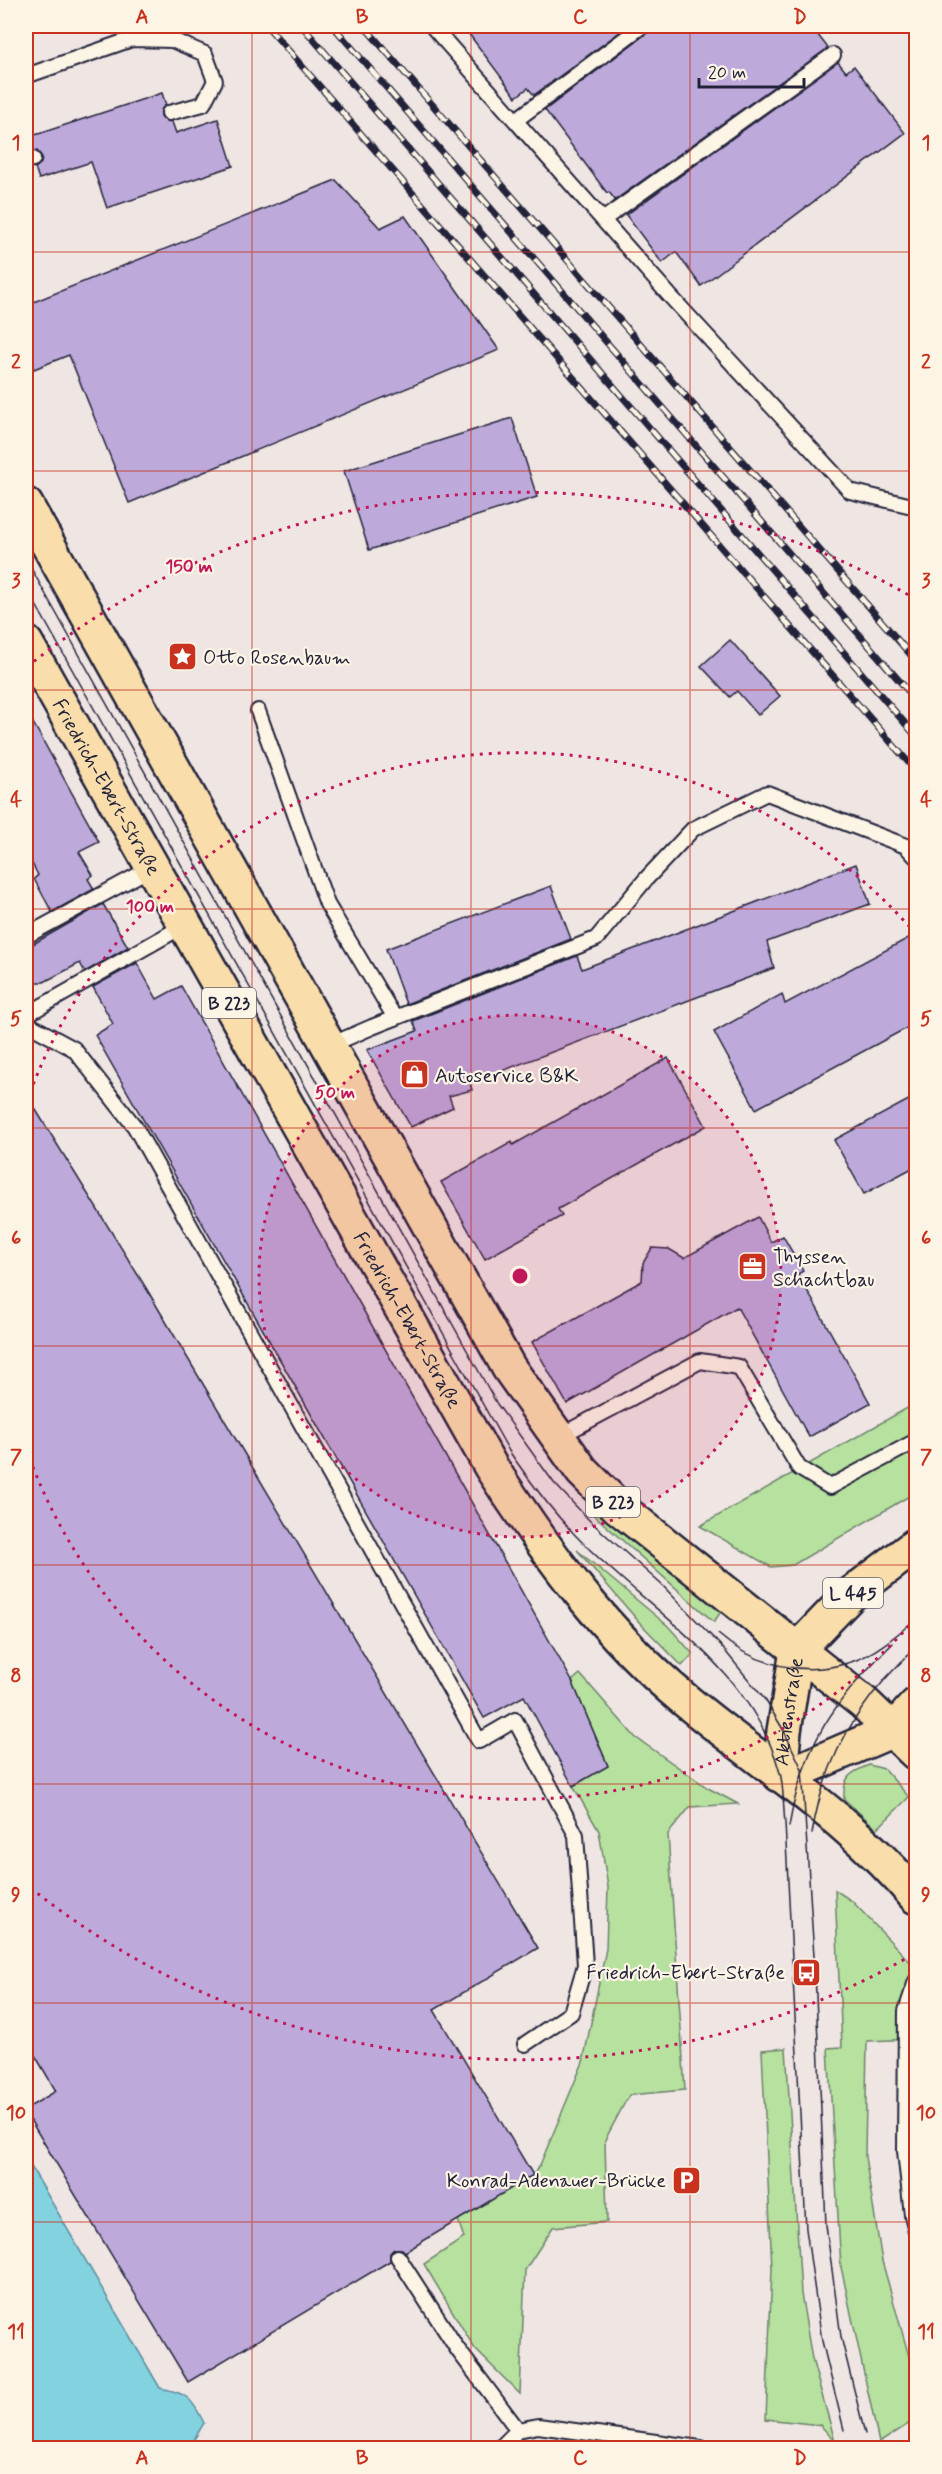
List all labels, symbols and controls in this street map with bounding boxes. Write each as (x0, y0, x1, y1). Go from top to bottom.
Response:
text: A (135, 4, 149, 31)
text: B (356, 4, 369, 31)
text: C (573, 4, 588, 31)
text: D (793, 4, 807, 31)
scale bar (699, 51, 804, 89)
text: 20 m (708, 61, 746, 85)
text: 1 (12, 130, 20, 157)
text: 1 (922, 130, 930, 157)
text: 2 (11, 349, 21, 376)
text: 2 (921, 349, 931, 376)
text: 150 m (165, 555, 213, 579)
text: 3 (11, 568, 21, 595)
text: 3 (921, 568, 931, 595)
place icon: Otto Rosenbaum (166, 641, 198, 673)
place label: Otto Rosenbaum (203, 645, 351, 672)
street label: Friedrich-Ebert-Straße (45, 694, 166, 881)
text: 4 (10, 787, 22, 814)
text: 4 (920, 787, 932, 814)
text: 100 m (126, 895, 174, 919)
road number: B 223 (202, 988, 256, 1018)
text: 5 (10, 1006, 22, 1033)
text: 5 (920, 1006, 932, 1033)
shop icon: Autoservice B&K (398, 1059, 430, 1091)
place label: Autoservice B&K (435, 1063, 578, 1090)
text: 50 m (315, 1081, 355, 1105)
text: 6 (11, 1225, 21, 1252)
text: 6 (921, 1225, 931, 1252)
street label: Friedrich-Ebert-Straße (346, 1227, 467, 1414)
place label: Thyssen Schachtbau (773, 1244, 874, 1294)
office icon: Thyssen Schachtbau (736, 1251, 768, 1283)
centre of rings (510, 1266, 530, 1286)
text: 7 (10, 1444, 22, 1471)
text: 7 (920, 1444, 932, 1471)
road number: B 223 (586, 1487, 640, 1517)
road number: L 445 (823, 1578, 883, 1608)
street label: Aktienstraße (769, 1655, 811, 1767)
text: 8 (10, 1663, 22, 1690)
text: 8 (920, 1663, 932, 1690)
text: 9 (11, 1882, 21, 1909)
text: 9 (921, 1882, 931, 1909)
bus stop icon: Friedrich-Ebert-Straße (790, 1956, 822, 1988)
place label: Friedrich-Ebert-Straße (586, 1960, 785, 1987)
text: 10 (6, 2100, 26, 2127)
text: 10 (916, 2100, 936, 2127)
parking icon: Konrad-Adenauer-Brücke (671, 2164, 703, 2196)
place label: Konrad-Adenauer-Brücke (447, 2168, 666, 2195)
text: 11 (7, 2319, 25, 2346)
text: 11 (917, 2319, 935, 2346)
text: A (135, 2445, 149, 2472)
text: B (356, 2445, 369, 2472)
text: C (573, 2445, 588, 2472)
text: D (793, 2445, 807, 2472)

